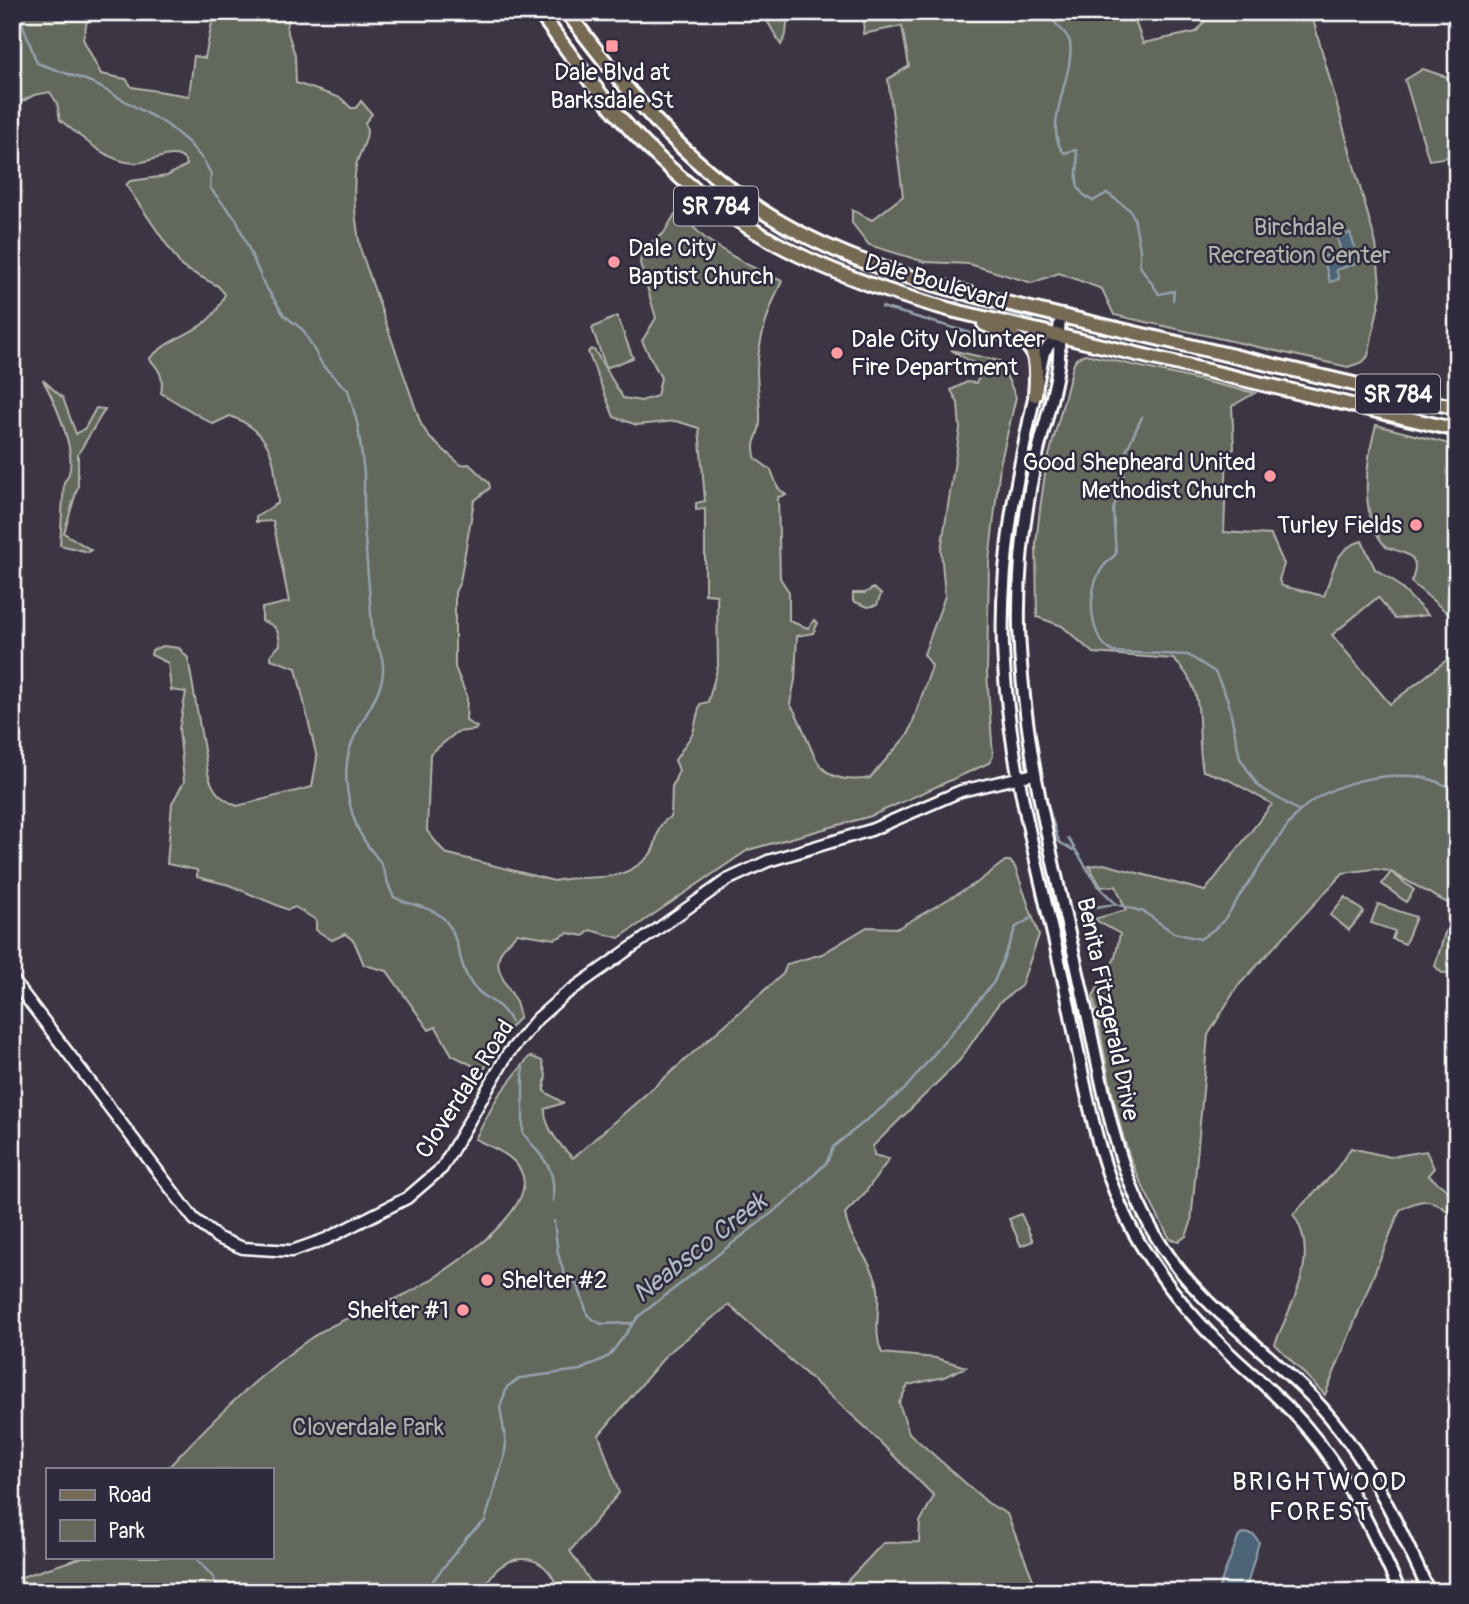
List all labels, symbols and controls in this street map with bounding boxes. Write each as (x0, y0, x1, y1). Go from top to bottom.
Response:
marker: Dale Blvd at Barksdale St (604, 38, 620, 54)
place label: Dale Blvd at Barksdale St (550, 58, 674, 115)
road number: SR 784 (674, 186, 758, 226)
park label: Birchdale Recreation Center (1207, 213, 1391, 270)
place label: Dale City Baptist Church (628, 234, 774, 291)
street label: Dale Boulevard (861, 248, 1011, 316)
marker: Dale City Baptist Church (606, 254, 622, 270)
place label: Dale City Volunteer Fire Department (851, 325, 1045, 382)
marker: Dale City Volunteer Fire Department (829, 345, 845, 361)
road number: SR 784 (1356, 374, 1440, 414)
place label: Good Shepheard United Methodist Church (1023, 448, 1256, 505)
marker: Good Shepheard United Methodist Church (1262, 468, 1278, 484)
place label: Turley Fields (1277, 511, 1402, 540)
marker: Turley Fields (1408, 517, 1424, 533)
street label: Benita Fitzgerald Drive (1070, 895, 1146, 1123)
street label: Cloverdale Road (409, 1014, 521, 1164)
water label: Neabsco Creek (627, 1185, 775, 1310)
place label: Shelter #2 (501, 1266, 607, 1295)
marker: Shelter #2 (479, 1272, 495, 1288)
place label: Shelter #1 (347, 1296, 449, 1325)
marker: Shelter #1 (455, 1302, 471, 1318)
park label: Cloverdale Park (292, 1413, 444, 1442)
district label: BRIGHTWOOD FOREST (1232, 1466, 1408, 1528)
legend (46, 1468, 273, 1558)
text: Road (108, 1482, 152, 1509)
text: Park (108, 1518, 145, 1545)

